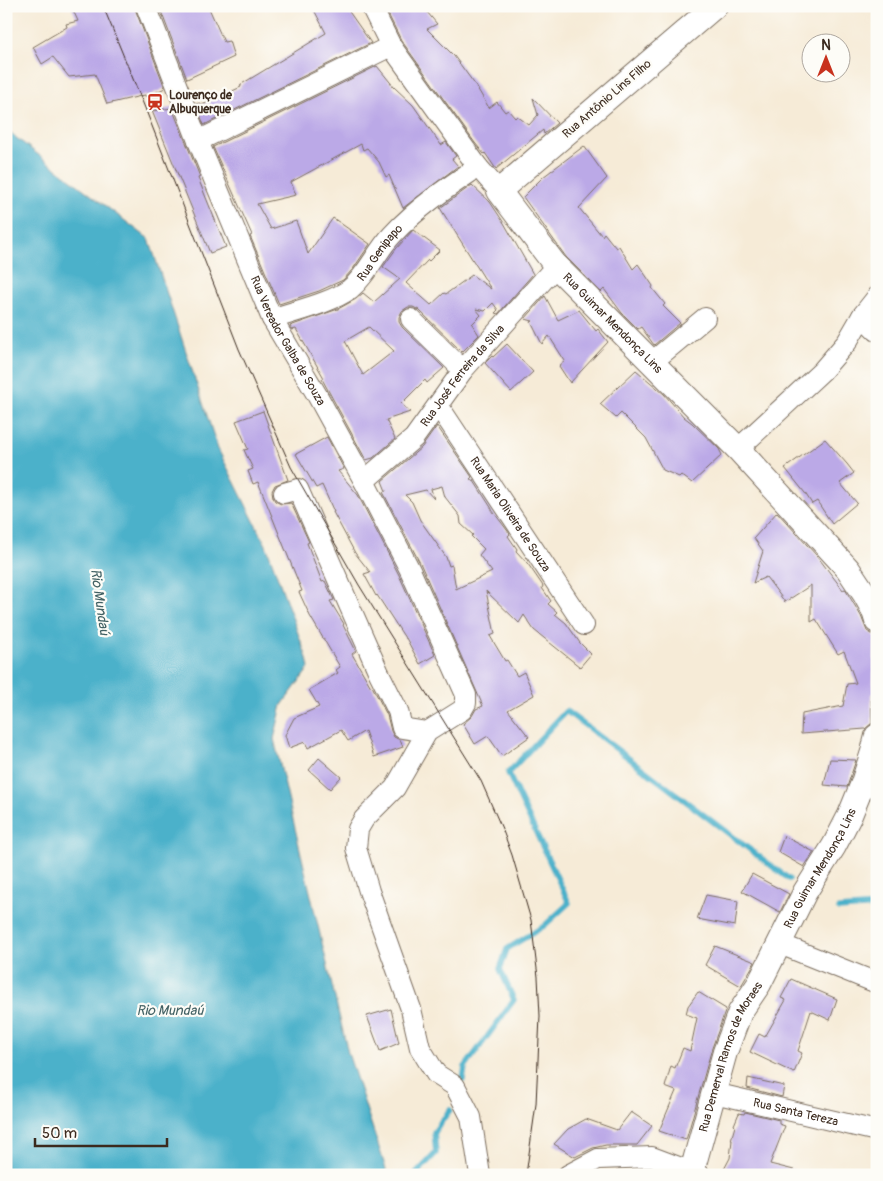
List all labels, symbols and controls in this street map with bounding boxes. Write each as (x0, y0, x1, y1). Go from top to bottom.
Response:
north arrow (800, 32, 850, 82)
text: N (821, 37, 831, 54)
street label: Rua Antônio Lins Filho (560, 56, 655, 142)
place label: Lourenço de Albuquerque (169, 88, 233, 117)
station icon: Lourenço de Albuquerque (145, 92, 165, 112)
street label: Rua Genipapo (354, 221, 406, 284)
street label: Rua Guimar Mendonça Lins (560, 270, 666, 377)
street label: Rua Vereador Galba de Souza (247, 274, 329, 409)
street label: Rua José Ferreira da Silva (417, 321, 508, 430)
street label: Rua Maria Oliveira de Souza (467, 454, 554, 575)
water label: Rio Mundaú (87, 568, 113, 637)
street label: Rua Guimar Mendonça Lins (781, 806, 860, 931)
street label: Rua Demerval Ramos de Moraes (696, 978, 766, 1134)
water label: Rio Mundaú (137, 1002, 204, 1019)
street label: Rua Santa Tereza (752, 1095, 840, 1129)
scale bar (35, 1116, 168, 1148)
text: 50 m (42, 1124, 77, 1143)

